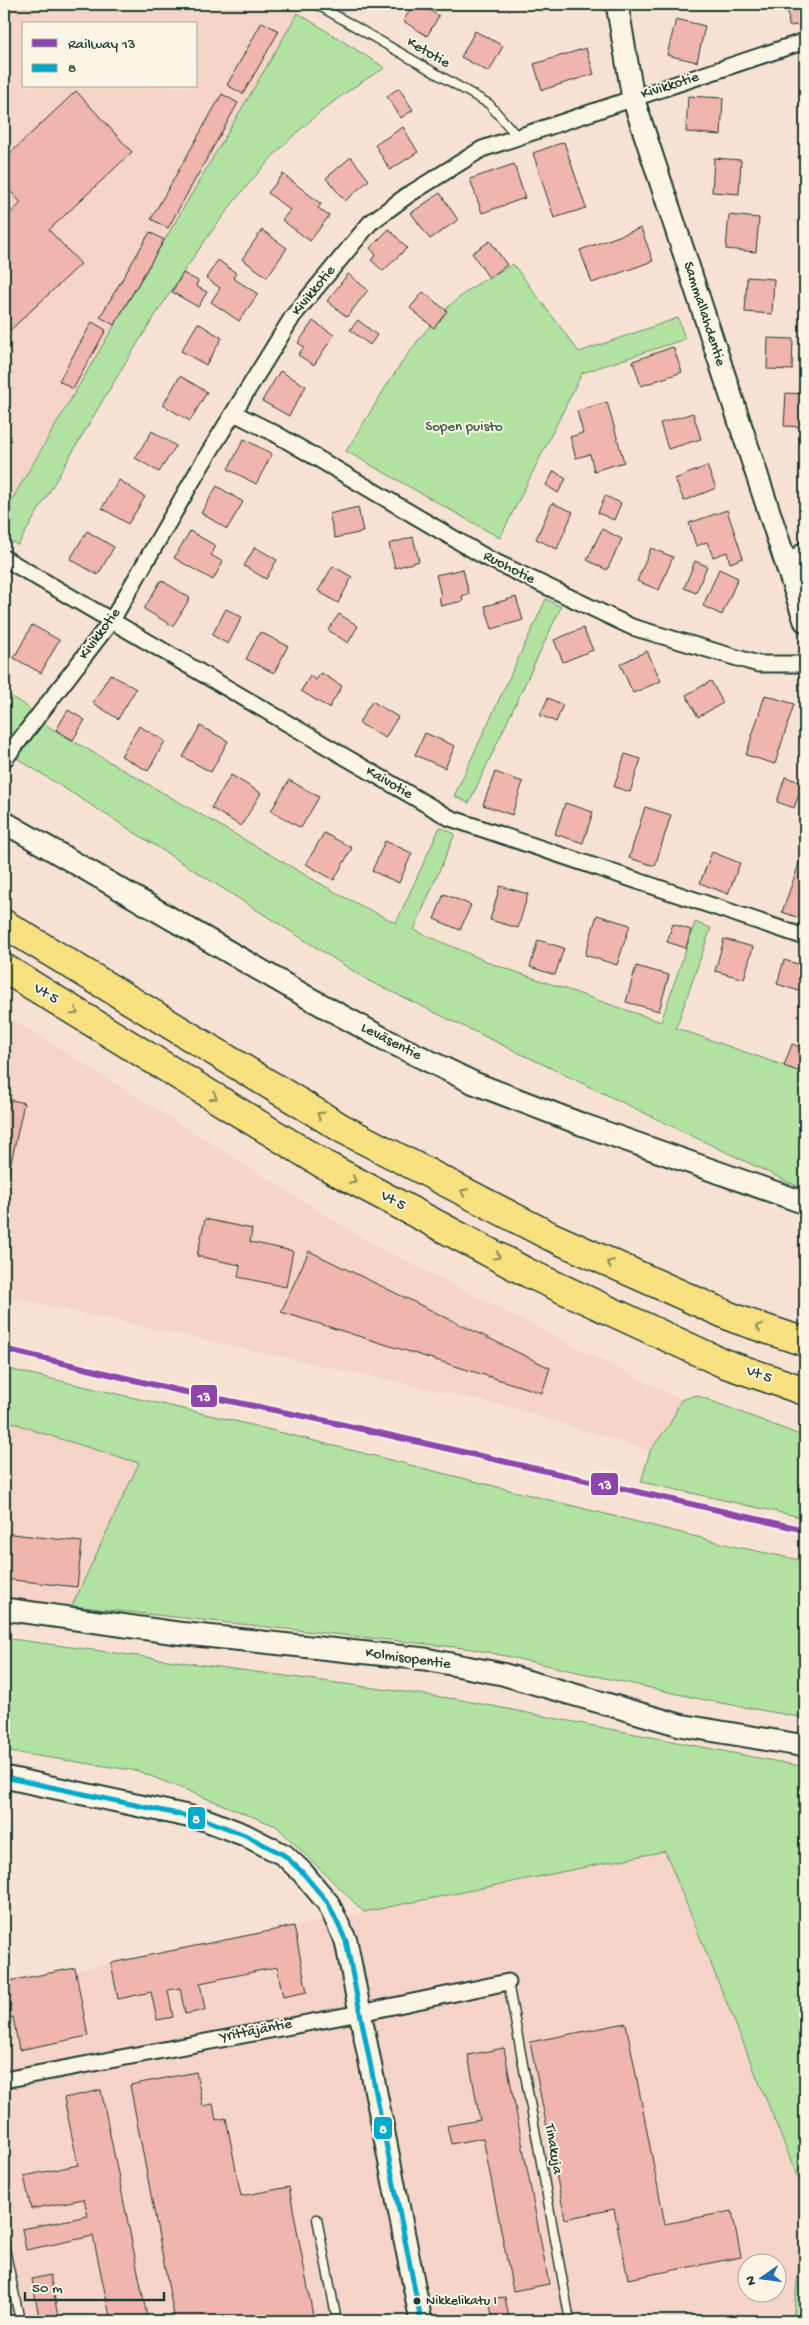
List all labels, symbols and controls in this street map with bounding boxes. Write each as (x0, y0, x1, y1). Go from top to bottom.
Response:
legend (22, 22, 198, 88)
street label: Ketotie (403, 33, 453, 73)
text: Railway 13 (68, 36, 136, 54)
text: 8 (68, 60, 76, 78)
street label: Kivikkotie (639, 68, 701, 104)
street label: Sammallahdentie (679, 260, 729, 369)
street label: Kivikkotie (288, 262, 340, 320)
park label: Sopen puisto (425, 418, 503, 436)
street label: Ruohotie (480, 547, 538, 589)
street label: Kivikkotie (75, 604, 125, 663)
street label: Kaivotie (362, 762, 416, 804)
street label: Vt 5 (29, 979, 62, 1008)
one-way arrow (70, 1005, 79, 1015)
street label: Leväsentie (358, 1019, 425, 1065)
one-way arrow (208, 1090, 217, 1100)
one-way arrow (317, 1112, 326, 1122)
one-way arrow (348, 1174, 357, 1184)
street label: Vt 5 (376, 1187, 409, 1215)
one-way arrow (460, 1188, 469, 1198)
one-way arrow (492, 1250, 501, 1260)
one-way arrow (606, 1258, 615, 1269)
one-way arrow (755, 1323, 764, 1333)
street label: Vt 5 (743, 1362, 774, 1388)
line badge: 13 (190, 1384, 218, 1408)
text: 13 (197, 1390, 210, 1407)
line badge: 13 (590, 1472, 619, 1496)
text: 13 (598, 1478, 611, 1495)
street label: Kolmisopentie (364, 1644, 452, 1674)
line badge: 8 (187, 1806, 206, 1830)
text: 8 (192, 1812, 200, 1829)
street label: Yrittäjäntie (216, 2015, 294, 2047)
line badge: 8 (373, 2116, 393, 2140)
street label: Tinakuja (540, 2121, 566, 2176)
text: 8 (379, 2122, 387, 2139)
north arrow (736, 2252, 786, 2302)
scale bar (25, 2270, 164, 2302)
text: N (742, 2274, 761, 2287)
text: 50 m (32, 2280, 63, 2298)
place label: Nikkelikatu I (426, 2293, 497, 2310)
marker: Nikkelikatu I (412, 2296, 422, 2306)

